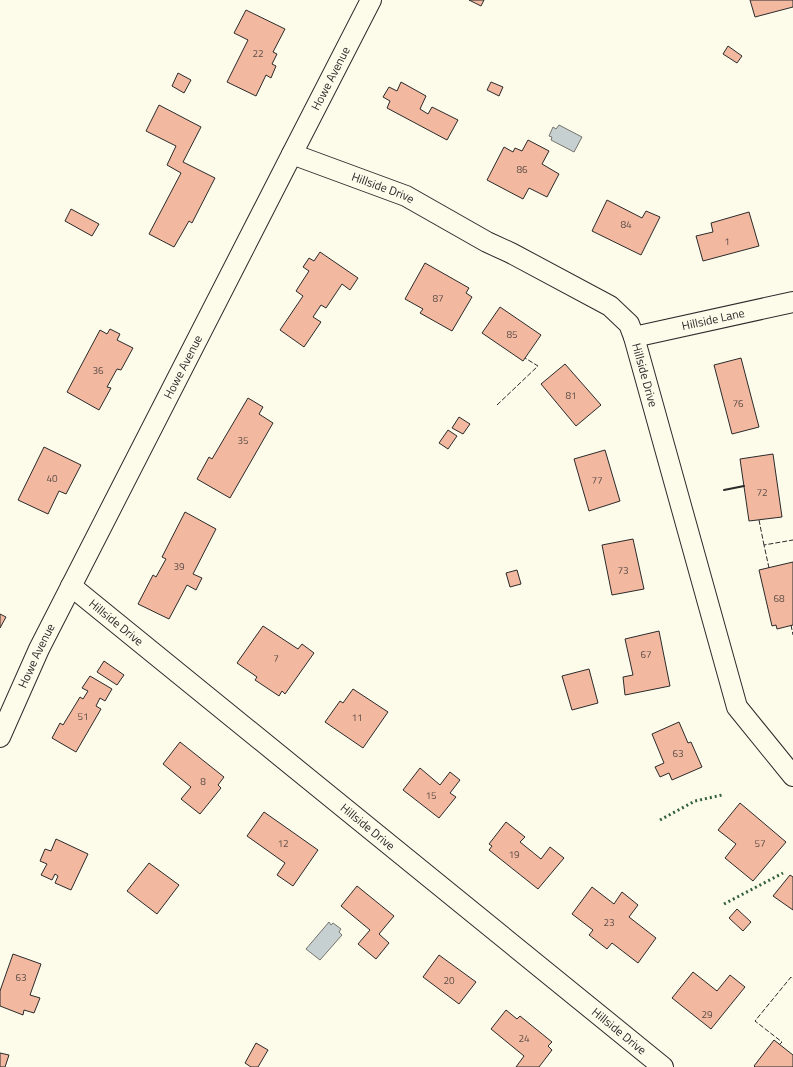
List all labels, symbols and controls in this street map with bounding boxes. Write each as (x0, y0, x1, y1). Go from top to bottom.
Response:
street label: Howe Avenue (306, 43, 355, 114)
house number: 22 (252, 46, 264, 61)
house number: 86 (516, 162, 528, 177)
street label: Hillside Drive (349, 167, 418, 208)
house number: 84 (620, 217, 632, 232)
house number: 1 (724, 234, 730, 249)
house number: 87 (432, 291, 444, 306)
street label: Hillside Lane (680, 303, 746, 335)
house number: 85 (506, 327, 518, 342)
street label: Howe Avenue (158, 331, 207, 402)
street label: Hillside Drive (627, 341, 663, 409)
house number: 36 (92, 363, 104, 378)
house number: 81 (565, 388, 577, 403)
house number: 76 (732, 396, 744, 411)
house number: 35 (237, 433, 249, 448)
house number: 40 (46, 471, 58, 486)
house number: 77 (591, 473, 603, 488)
house number: 72 (756, 485, 768, 500)
house number: 39 (173, 559, 185, 574)
house number: 73 (617, 563, 629, 578)
house number: 68 (773, 591, 785, 606)
street label: Hillside Drive (85, 594, 148, 650)
street label: Howe Avenue (13, 620, 60, 691)
house number: 67 (640, 647, 652, 662)
house number: 7 (273, 651, 279, 666)
house number: 51 (77, 709, 89, 724)
house number: 11 (351, 710, 363, 725)
house number: 63 (672, 746, 684, 761)
house number: 8 (200, 774, 206, 789)
house number: 15 (425, 788, 437, 803)
street label: Hillside Drive (336, 798, 399, 855)
house number: 12 (277, 836, 289, 851)
house number: 57 (754, 836, 766, 851)
house number: 19 (508, 847, 520, 862)
house number: 23 (603, 915, 615, 930)
house number: 63 (15, 970, 27, 985)
house number: 20 (443, 973, 455, 988)
street label: Hillside Drive (588, 1003, 651, 1059)
house number: 29 (701, 1007, 713, 1022)
house number: 24 (518, 1031, 530, 1046)

